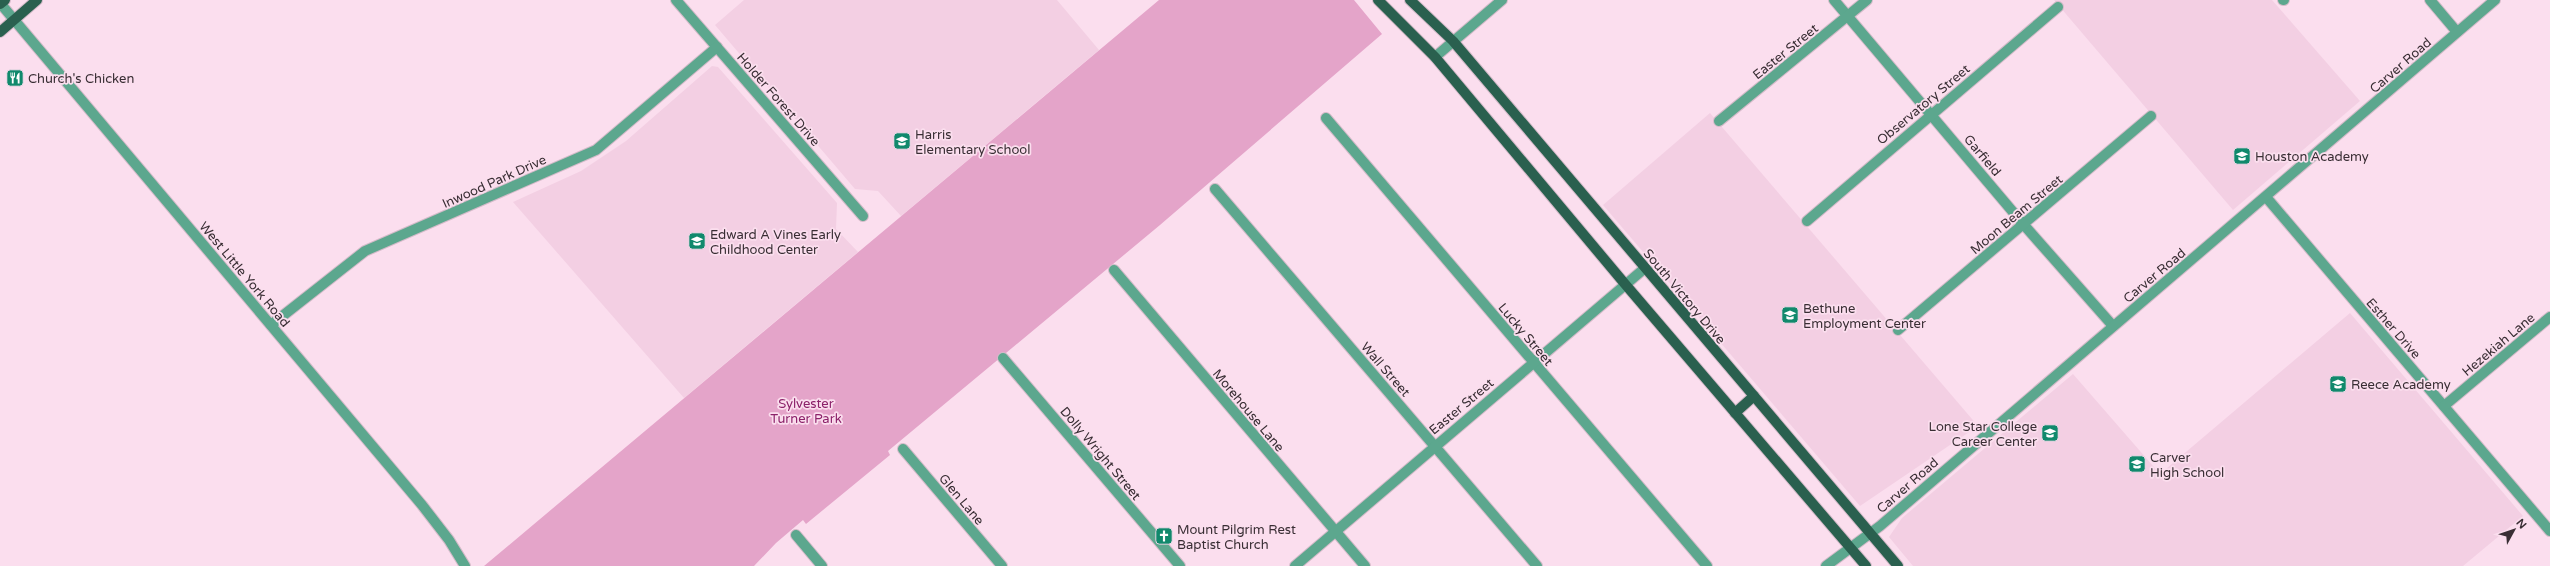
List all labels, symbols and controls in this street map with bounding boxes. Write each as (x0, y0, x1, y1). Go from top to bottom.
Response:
street label: Easter Street (1750, 21, 1822, 83)
street label: Carver Road (2367, 35, 2435, 97)
street label: Holder Forest Drive (733, 50, 823, 150)
street label: Observatory Street (1874, 61, 1973, 148)
restaurant icon: Church's Chicken (5, 68, 25, 88)
place label: Church's Chicken (28, 71, 134, 87)
place label: Harris Elementary School (915, 127, 1030, 158)
school or university icon: Harris Elementary School (892, 131, 912, 151)
street label: Garfield (1960, 132, 2004, 180)
school or university icon: Houston Academy (2232, 146, 2252, 166)
place label: Houston Academy (2255, 149, 2369, 165)
street label: Inwood Park Drive (440, 152, 549, 212)
street label: Moon Beam Street (1967, 171, 2066, 258)
street label: West Little York Road (196, 219, 293, 331)
place label: Edward A Vines Early Childhood Center (710, 227, 841, 258)
school or university icon: Edward A Vines Early Childhood Center (687, 231, 707, 251)
street label: Carver Road (2120, 245, 2189, 306)
street label: South Victory Drive (1640, 246, 1729, 347)
street label: Esther Drive (2363, 295, 2424, 362)
street label: Lucky Street (1494, 300, 1556, 369)
place label: Bethune Employment Center (1803, 301, 1926, 332)
school or university icon: Bethune Employment Center (1780, 305, 1800, 325)
street label: Hezekiah Lane (2459, 310, 2538, 380)
street label: Wall Street (1357, 339, 1413, 400)
street label: Morehouse Lane (1209, 366, 1288, 455)
school or university icon: Reece Academy (2328, 374, 2348, 394)
street label: Easter Street (1426, 375, 1497, 438)
place label: Reece Academy (2351, 377, 2451, 393)
park label: Sylvester Turner Park (770, 396, 842, 427)
street label: Dolly Wright Street (1056, 404, 1144, 504)
place label: Lone Star College Career Center (1928, 419, 2037, 450)
school or university icon: Lone Star College Career Center (2040, 423, 2060, 443)
place label: Carver High School (2150, 450, 2224, 481)
school or university icon: Carver High School (2127, 454, 2147, 474)
street label: Carver Road (1874, 455, 1942, 517)
street label: Glen Lane (935, 471, 987, 528)
north arrow (2494, 510, 2534, 550)
text: N (2513, 516, 2529, 531)
place label: Mount Pilgrim Rest Baptist Church (1177, 522, 1296, 553)
church icon: Mount Pilgrim Rest Baptist Church (1154, 526, 1174, 546)

